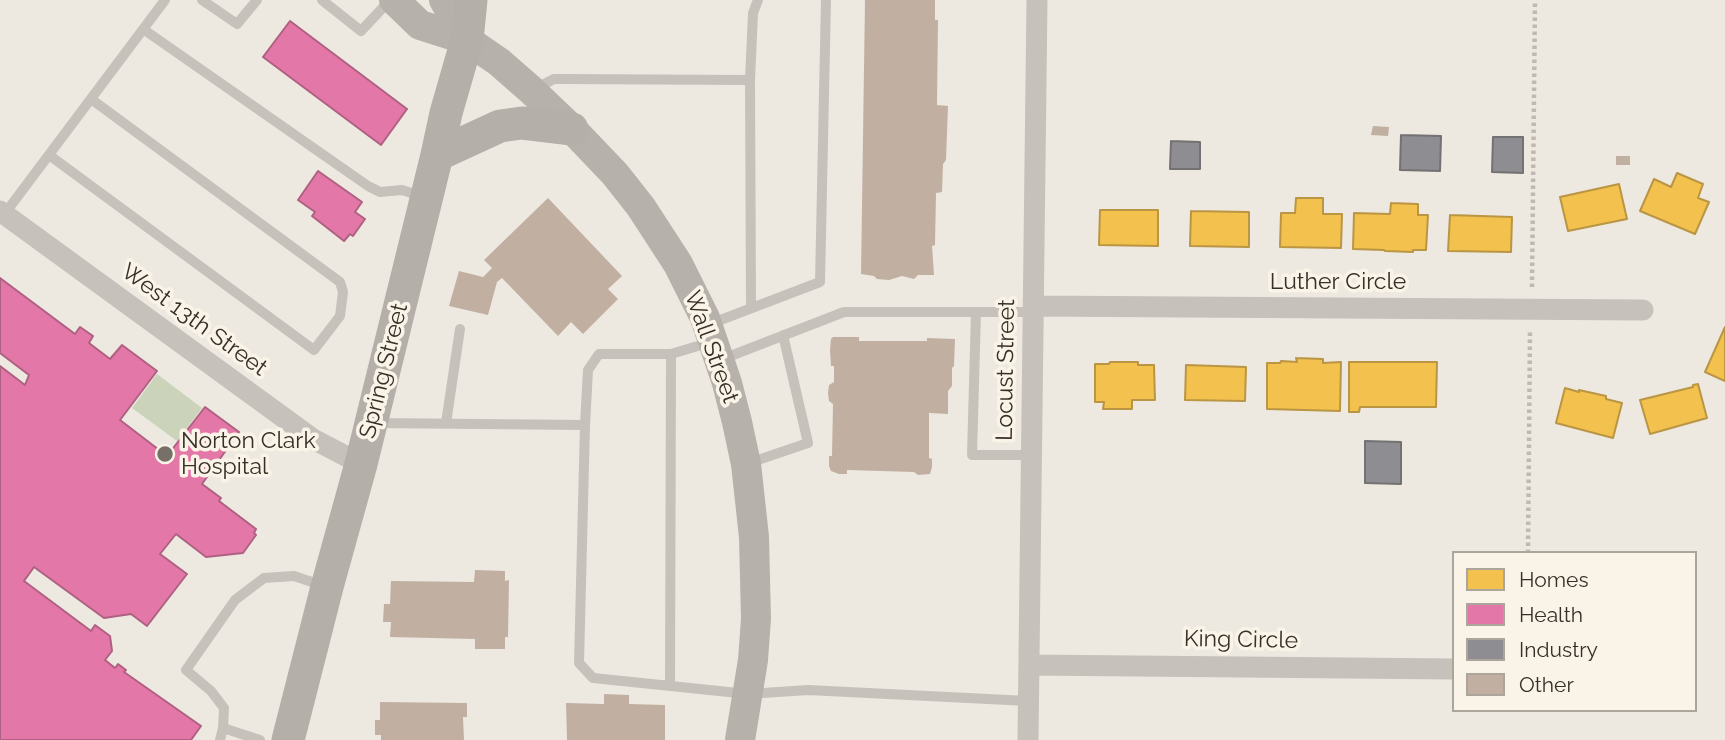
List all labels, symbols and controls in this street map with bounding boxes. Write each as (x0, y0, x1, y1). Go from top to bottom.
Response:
street label: West 13th Street (116, 258, 272, 382)
street label: Luther Circle (1270, 268, 1406, 296)
street label: Wall Street (678, 287, 744, 407)
street label: Locust Street (991, 299, 1021, 441)
street label: Spring Street (354, 300, 414, 442)
place label: Norton Clark Hospital (181, 427, 316, 481)
marker: Norton Clark Hospital (155, 444, 175, 464)
legend (1452, 551, 1697, 712)
text: Homes (1519, 567, 1589, 592)
text: Health (1519, 602, 1583, 627)
street label: King Circle (1184, 625, 1298, 655)
text: Industry (1519, 637, 1598, 662)
text: Other (1519, 672, 1574, 697)

